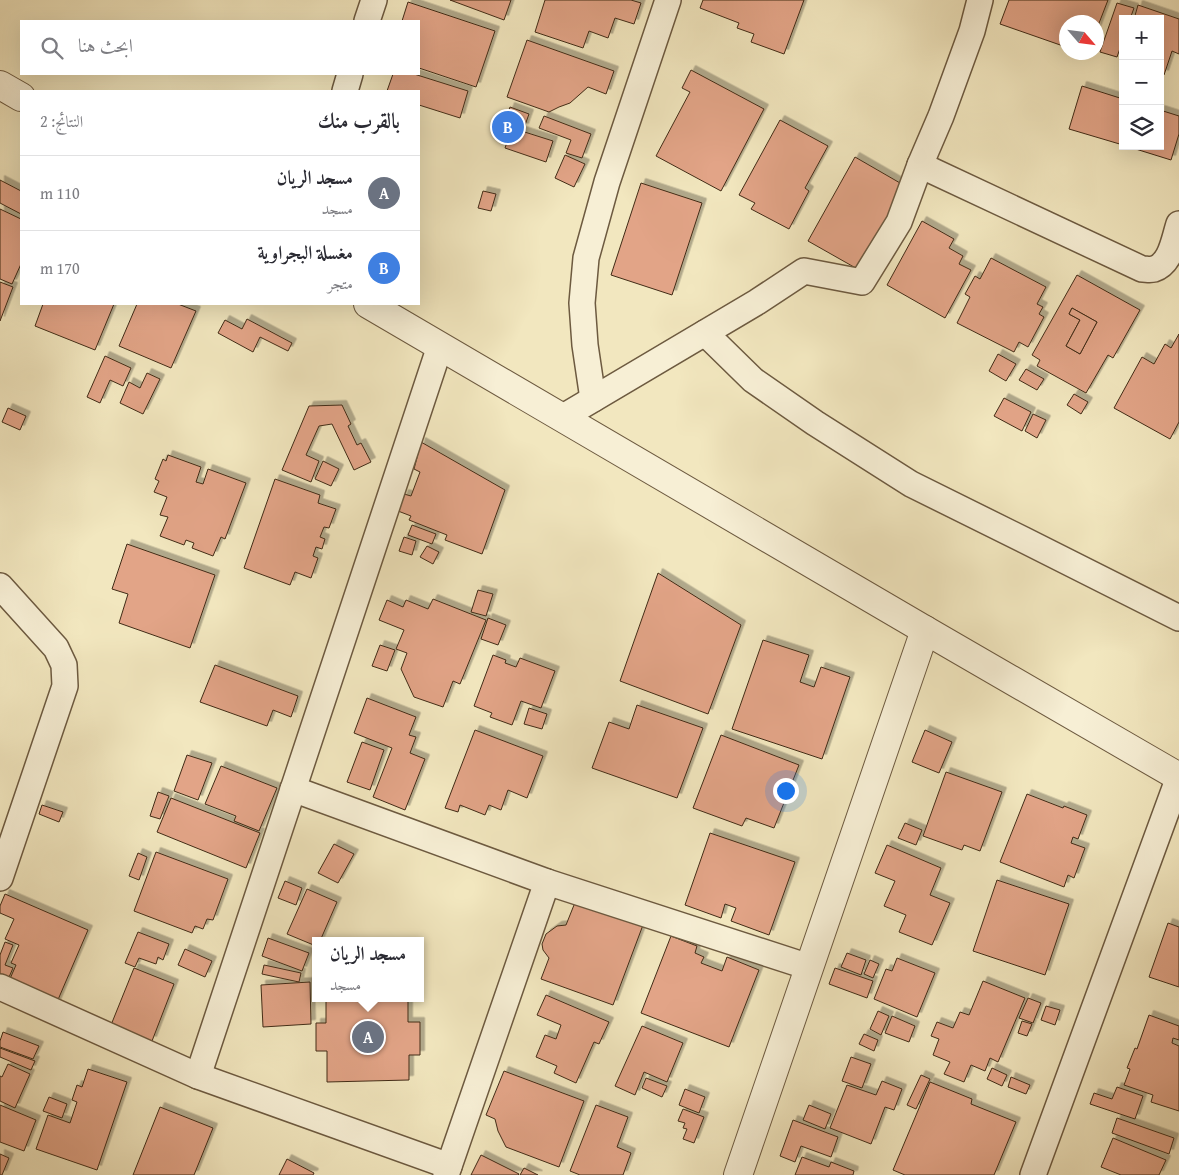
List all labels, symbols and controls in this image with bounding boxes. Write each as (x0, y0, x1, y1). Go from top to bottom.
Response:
north arrow (1059, 15, 1104, 60)
map controls (1119, 15, 1164, 150)
button: + (1119, 15, 1164, 60)
search box (20, 20, 420, 75)
text: ابحث هنا (78, 31, 133, 59)
icon: search (38, 34, 66, 62)
button: − (1119, 60, 1164, 105)
text: بالقرب منك (318, 105, 400, 136)
button: layers (1119, 105, 1164, 150)
pin: B (492, 108, 524, 146)
text: النتائج: 2 (40, 109, 83, 133)
text: مسجد الريان (277, 163, 353, 191)
text: 110 m (40, 181, 80, 205)
text: A (379, 181, 389, 205)
text: مسجد (322, 196, 353, 220)
text: مغسلة البجراوية (257, 238, 353, 266)
text: 170 m (40, 256, 80, 280)
text: B (379, 256, 389, 280)
text: متجر (328, 271, 353, 295)
your location (773, 778, 799, 804)
popup (312, 937, 424, 1002)
text: مسجد الريان (330, 939, 406, 967)
text: مسجد (330, 972, 361, 996)
pin: A (352, 1018, 384, 1056)

